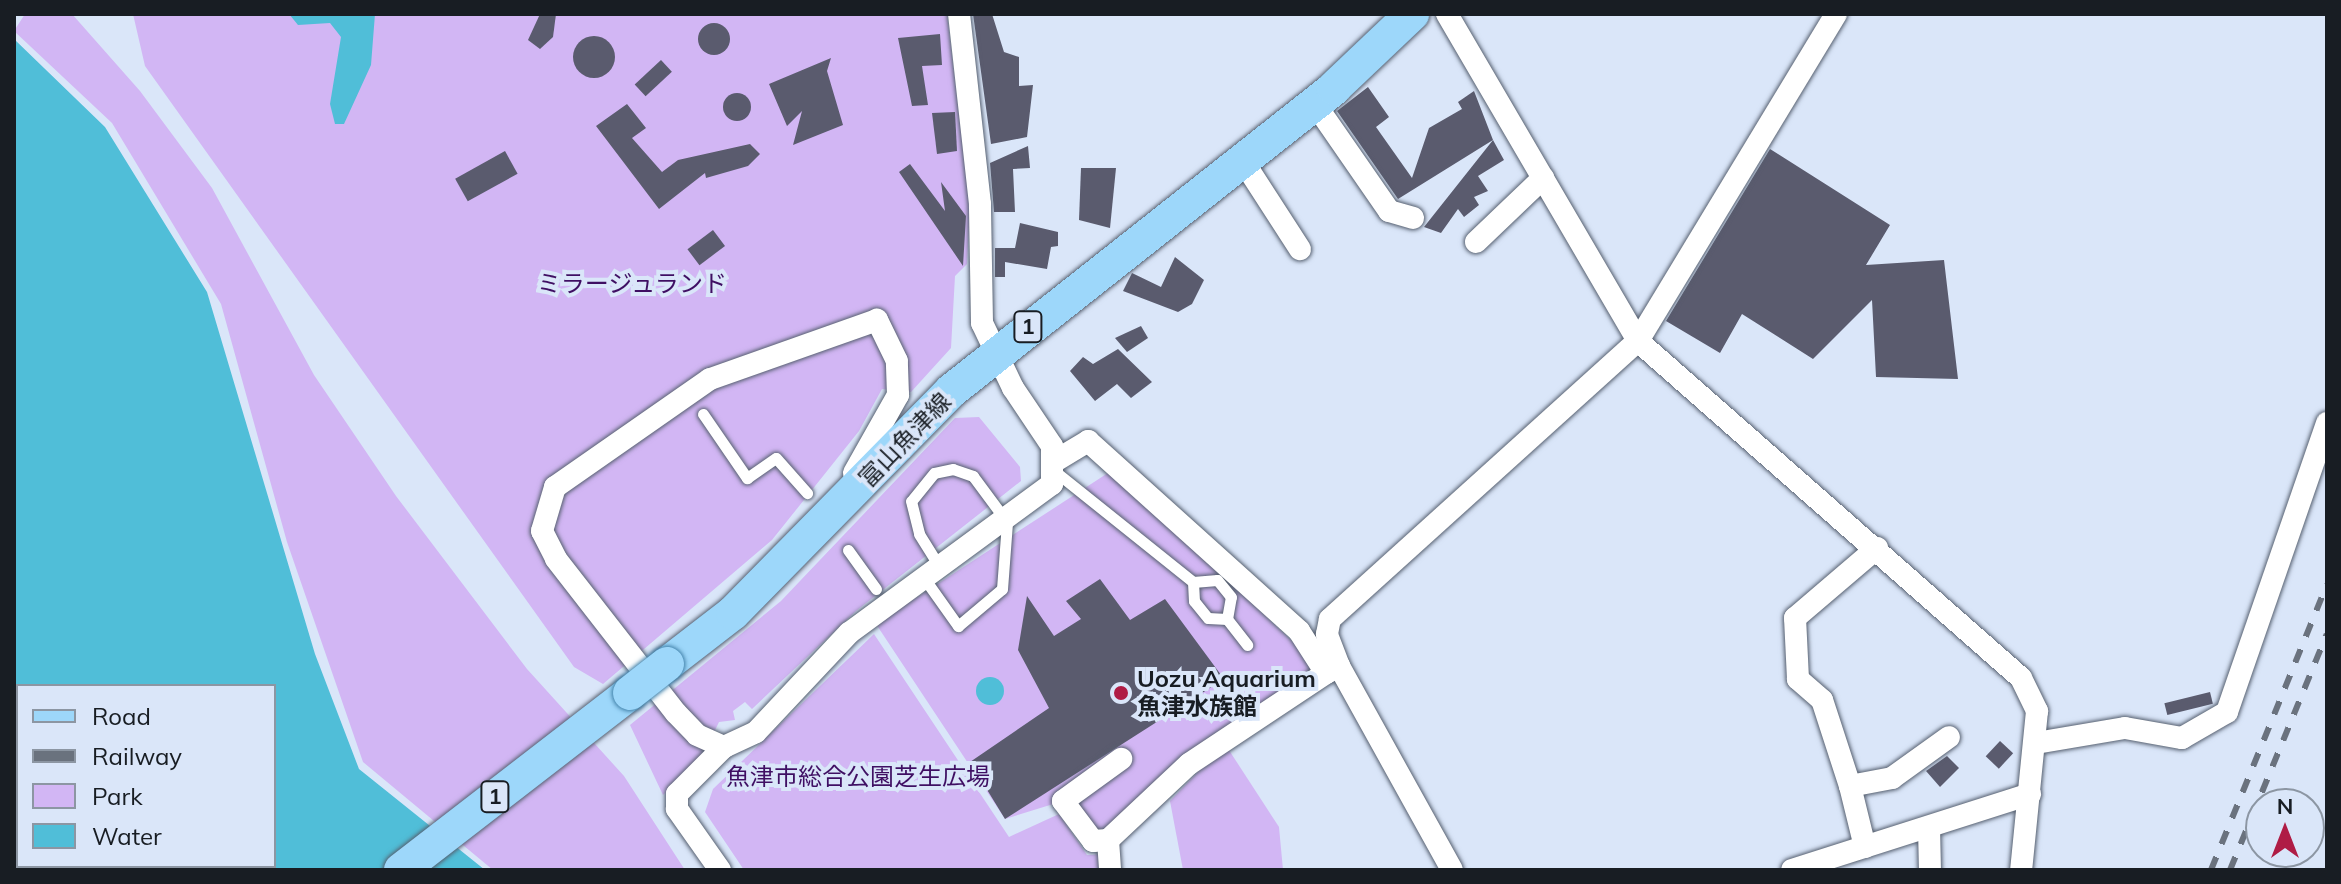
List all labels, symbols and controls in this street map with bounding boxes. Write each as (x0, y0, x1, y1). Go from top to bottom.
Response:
park label: ミラージュランド (536, 270, 728, 298)
road number: 1 (1012, 309, 1044, 345)
street label: 富山魚津線 (853, 387, 957, 493)
place label: Uozu Aquarium 魚津水族館 (1137, 665, 1316, 721)
legend (16, 684, 276, 868)
marker: Uozu Aquarium 魚津水族館 (1112, 684, 1130, 702)
text: Road (92, 701, 151, 731)
text: Railway (92, 741, 182, 771)
park label: 魚津市総合公園芝生広場 (726, 763, 990, 791)
road number: 1 (479, 779, 511, 815)
text: Park (92, 781, 143, 811)
north arrow (2245, 788, 2325, 868)
text: N (2277, 792, 2293, 820)
text: Water (92, 821, 162, 851)

